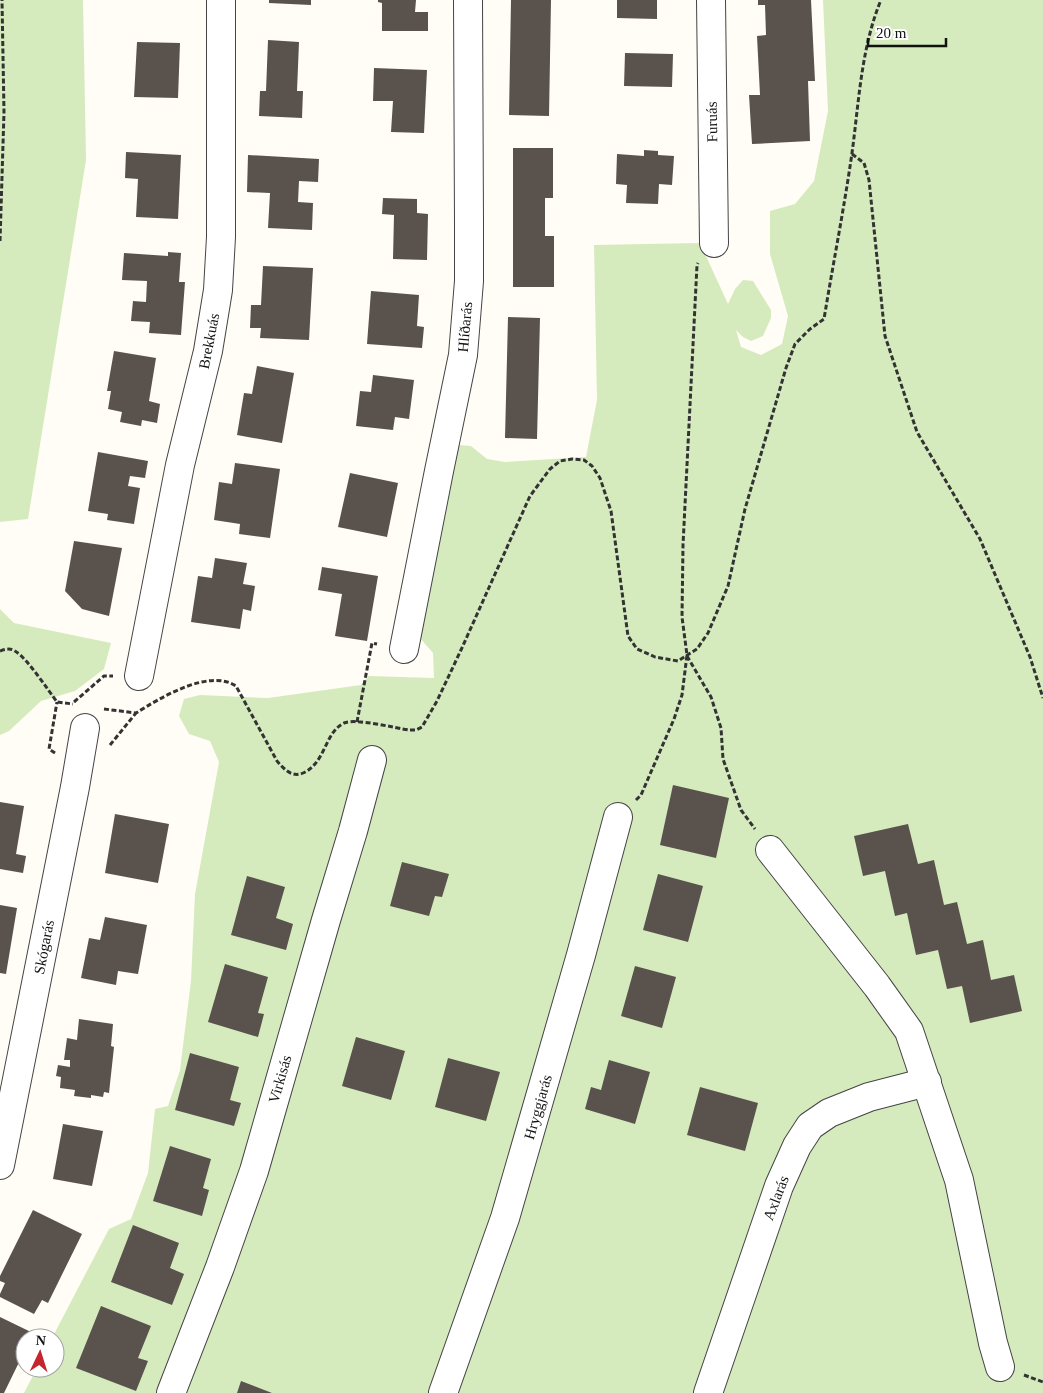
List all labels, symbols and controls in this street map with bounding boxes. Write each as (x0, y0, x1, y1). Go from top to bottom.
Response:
scale bar (868, 15, 946, 47)
text: 20 m (876, 25, 907, 41)
street label: Furuás (704, 101, 720, 143)
street label: Hlíðarás (455, 301, 475, 353)
street label: Brekkuás (196, 312, 222, 370)
street label: Skógarás (31, 918, 57, 976)
street label: Virkisás (266, 1053, 294, 1105)
street label: Hryggjarás (521, 1073, 555, 1141)
street label: Axlarás (760, 1173, 792, 1223)
north arrow (15, 1328, 65, 1378)
text: N (35, 1333, 46, 1348)

